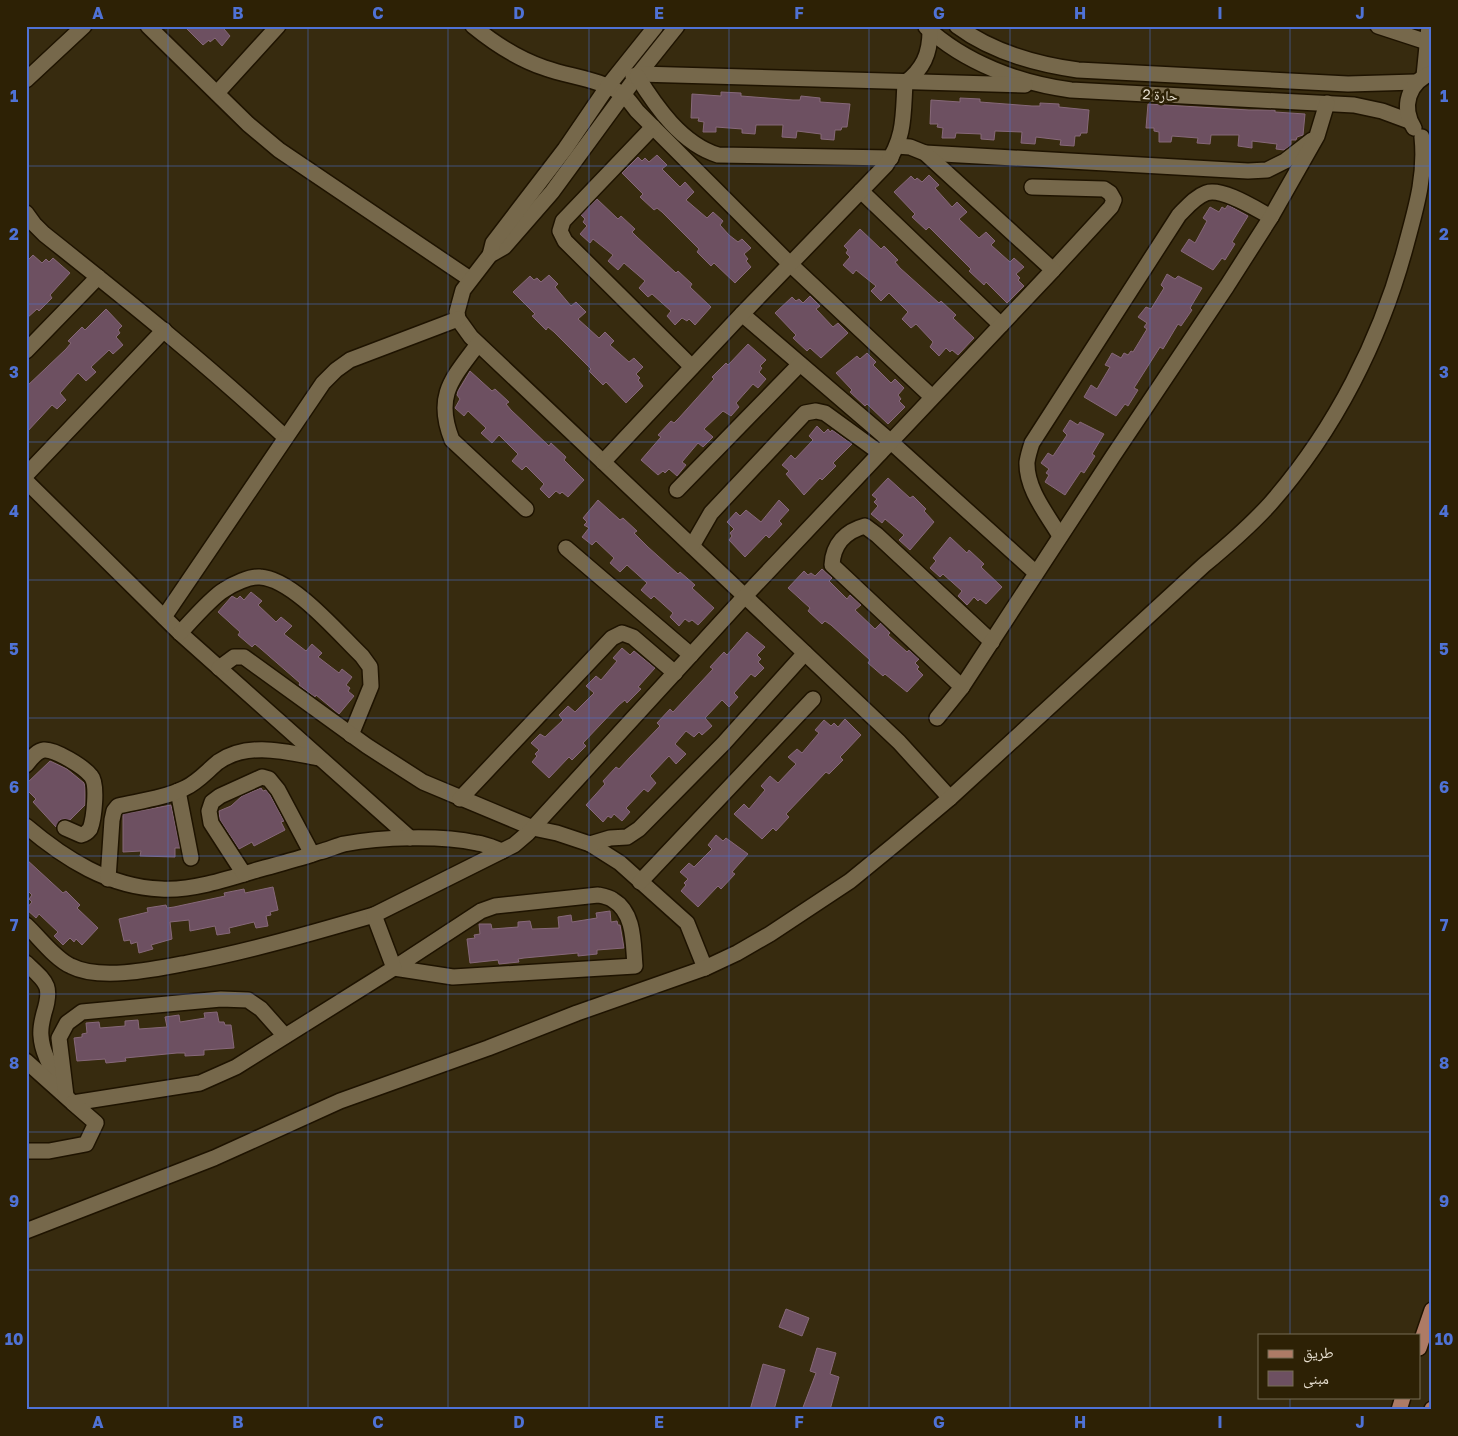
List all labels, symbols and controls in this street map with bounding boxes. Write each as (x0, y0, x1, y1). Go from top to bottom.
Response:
text: A (92, 3, 104, 23)
text: B (232, 3, 244, 23)
text: C (372, 3, 384, 23)
text: D (513, 3, 525, 23)
text: E (654, 3, 664, 23)
text: F (794, 3, 804, 23)
text: G (933, 3, 945, 23)
text: H (1074, 3, 1086, 23)
text: I (1217, 3, 1223, 23)
text: J (1355, 3, 1365, 23)
street label: حارة 2 (1142, 85, 1178, 105)
text: 1 (10, 86, 18, 106)
text: 1 (1440, 86, 1448, 106)
text: 2 (9, 224, 19, 244)
text: 2 (1439, 224, 1449, 244)
text: 3 (9, 362, 19, 382)
text: 3 (1439, 362, 1449, 382)
text: 4 (9, 501, 19, 521)
text: 4 (1439, 501, 1449, 521)
text: 5 (9, 639, 19, 659)
text: 5 (1439, 639, 1449, 659)
text: 6 (9, 777, 19, 797)
text: 6 (1439, 777, 1449, 797)
text: 7 (10, 915, 19, 935)
text: 7 (1440, 915, 1449, 935)
text: 8 (9, 1053, 19, 1073)
text: 8 (1439, 1053, 1449, 1073)
text: 9 (9, 1191, 19, 1211)
text: 9 (1439, 1191, 1449, 1211)
text: 10 (5, 1329, 23, 1349)
text: 10 (1435, 1329, 1453, 1349)
legend (1258, 1334, 1420, 1398)
text: طريق (1303, 1343, 1334, 1363)
text: مبنى (1303, 1369, 1329, 1389)
text: A (92, 1412, 104, 1432)
text: B (232, 1412, 244, 1432)
text: C (372, 1412, 384, 1432)
text: D (513, 1412, 525, 1432)
text: E (654, 1412, 664, 1432)
text: F (794, 1412, 804, 1432)
text: G (933, 1412, 945, 1432)
text: H (1074, 1412, 1086, 1432)
text: I (1217, 1412, 1223, 1432)
text: J (1355, 1412, 1365, 1432)

